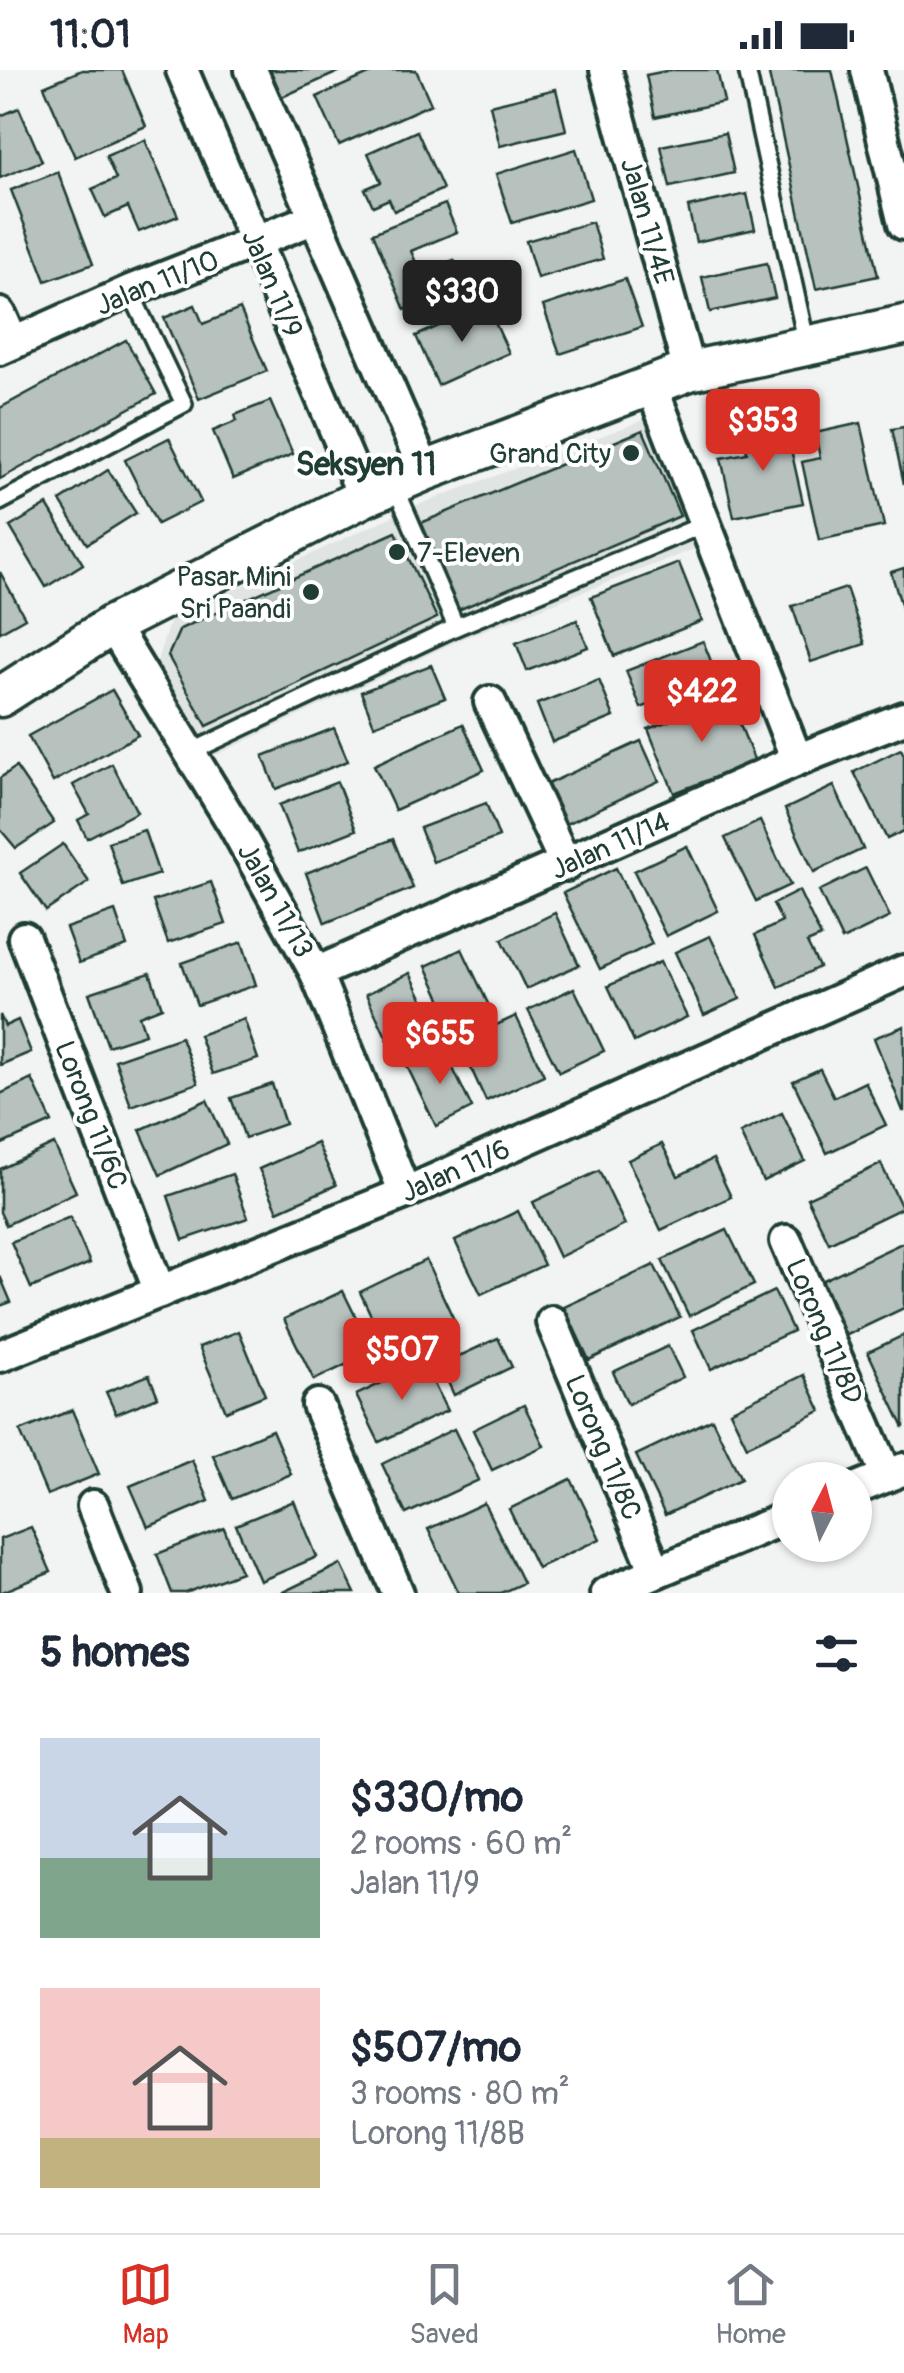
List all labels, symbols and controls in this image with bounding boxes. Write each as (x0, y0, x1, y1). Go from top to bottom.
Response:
text: 11:01 (50, 11, 131, 59)
street label: Jalan 11/4E (612, 154, 681, 289)
street label: Jalan 11/9 (233, 224, 310, 343)
street label: Jalan 11/10 (91, 243, 224, 324)
pin: $330 (403, 260, 521, 345)
text: $330 (425, 272, 499, 312)
pin: $353 (704, 389, 822, 474)
text: $353 (728, 401, 798, 441)
place label: Grand City (489, 437, 611, 472)
marker: Grand City (620, 442, 642, 464)
district label: Seksyen 11 (296, 445, 436, 485)
place label: 7-Eleven (417, 536, 520, 571)
marker: 7-Eleven (386, 541, 408, 563)
place label: Pasar Mini Sri Paandi (176, 560, 291, 627)
marker: Pasar Mini Sri Paandi (300, 581, 322, 603)
pin: $422 (643, 660, 761, 745)
text: $422 (666, 672, 738, 712)
street label: Jalan 11/14 (546, 805, 675, 888)
street label: Jalan 11/13 (229, 837, 320, 964)
pin: $655 (381, 1002, 499, 1087)
text: $655 (405, 1014, 475, 1054)
street label: Lorong 11/6C (46, 1036, 135, 1195)
street label: Jalan 11/6 (396, 1132, 515, 1211)
street label: Lorong 11/8D (777, 1254, 870, 1410)
pin: $507 (343, 1318, 461, 1403)
text: $507 (365, 1330, 439, 1370)
street label: Lorong 11/8C (556, 1370, 649, 1525)
north arrow (772, 1462, 872, 1562)
map controls (772, 1462, 872, 1562)
icon: filters (809, 1626, 864, 1681)
text: 5 homes (40, 1627, 190, 1679)
text: $330/mo (350, 1772, 523, 1824)
icon: home (120, 1778, 240, 1898)
text: 2 rooms · 60 m² (350, 1824, 572, 1864)
text: Jalan 11/9 (350, 1864, 480, 1904)
text: $507/mo (350, 2022, 521, 2074)
icon: home (120, 2028, 240, 2148)
text: 3 rooms · 80 m² (350, 2074, 570, 2114)
text: Lorong 11/8B (350, 2114, 525, 2154)
tab: Map (118, 2257, 173, 2352)
tab: Saved (409, 2257, 479, 2352)
tab: Home (715, 2257, 786, 2352)

